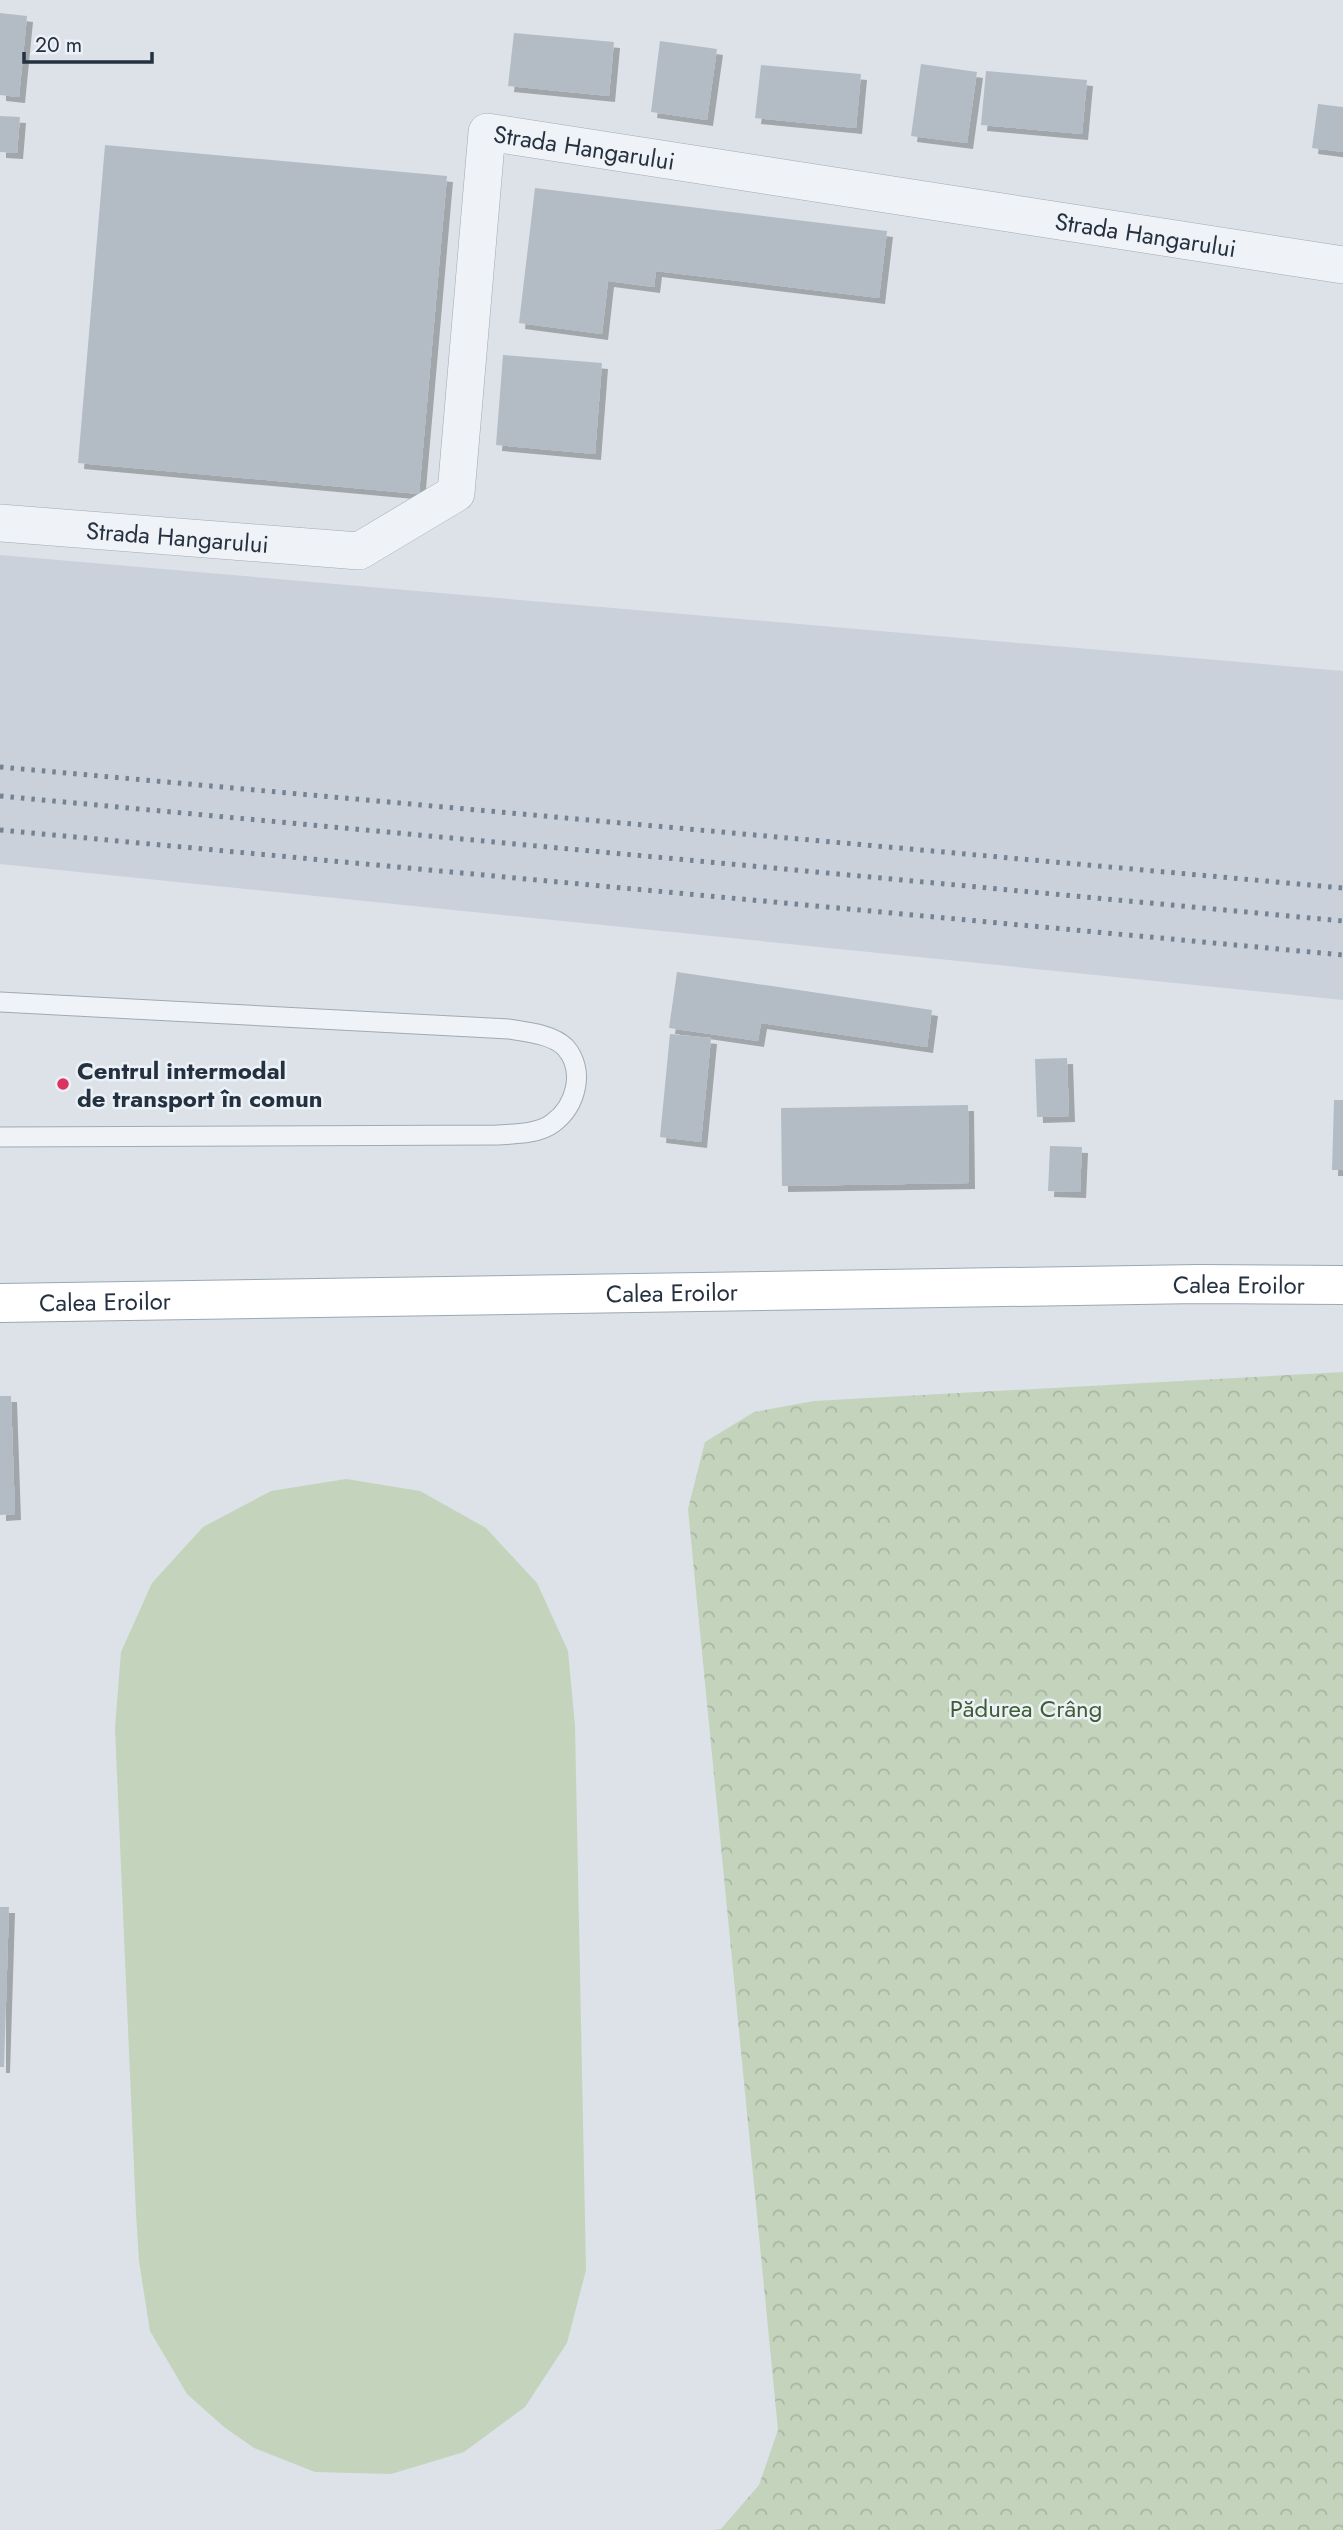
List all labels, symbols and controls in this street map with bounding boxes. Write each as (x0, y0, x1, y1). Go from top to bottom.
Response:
scale bar (24, 21, 152, 65)
text: 20 m (35, 30, 82, 60)
street label: Strada Hangarului (491, 116, 677, 178)
street label: Strada Hangarului (1053, 203, 1239, 266)
street label: Strada Hangarului (85, 512, 270, 561)
place label: Centrul intermodal de transport în comun (77, 1053, 323, 1116)
marker: Centrul intermodal de transport în comun (55, 1076, 71, 1092)
street label: Calea Eroilor (1173, 1266, 1306, 1302)
street label: Calea Eroilor (606, 1274, 739, 1311)
street label: Calea Eroilor (39, 1283, 172, 1320)
park label: Pădurea Crâng (950, 1691, 1102, 1726)

